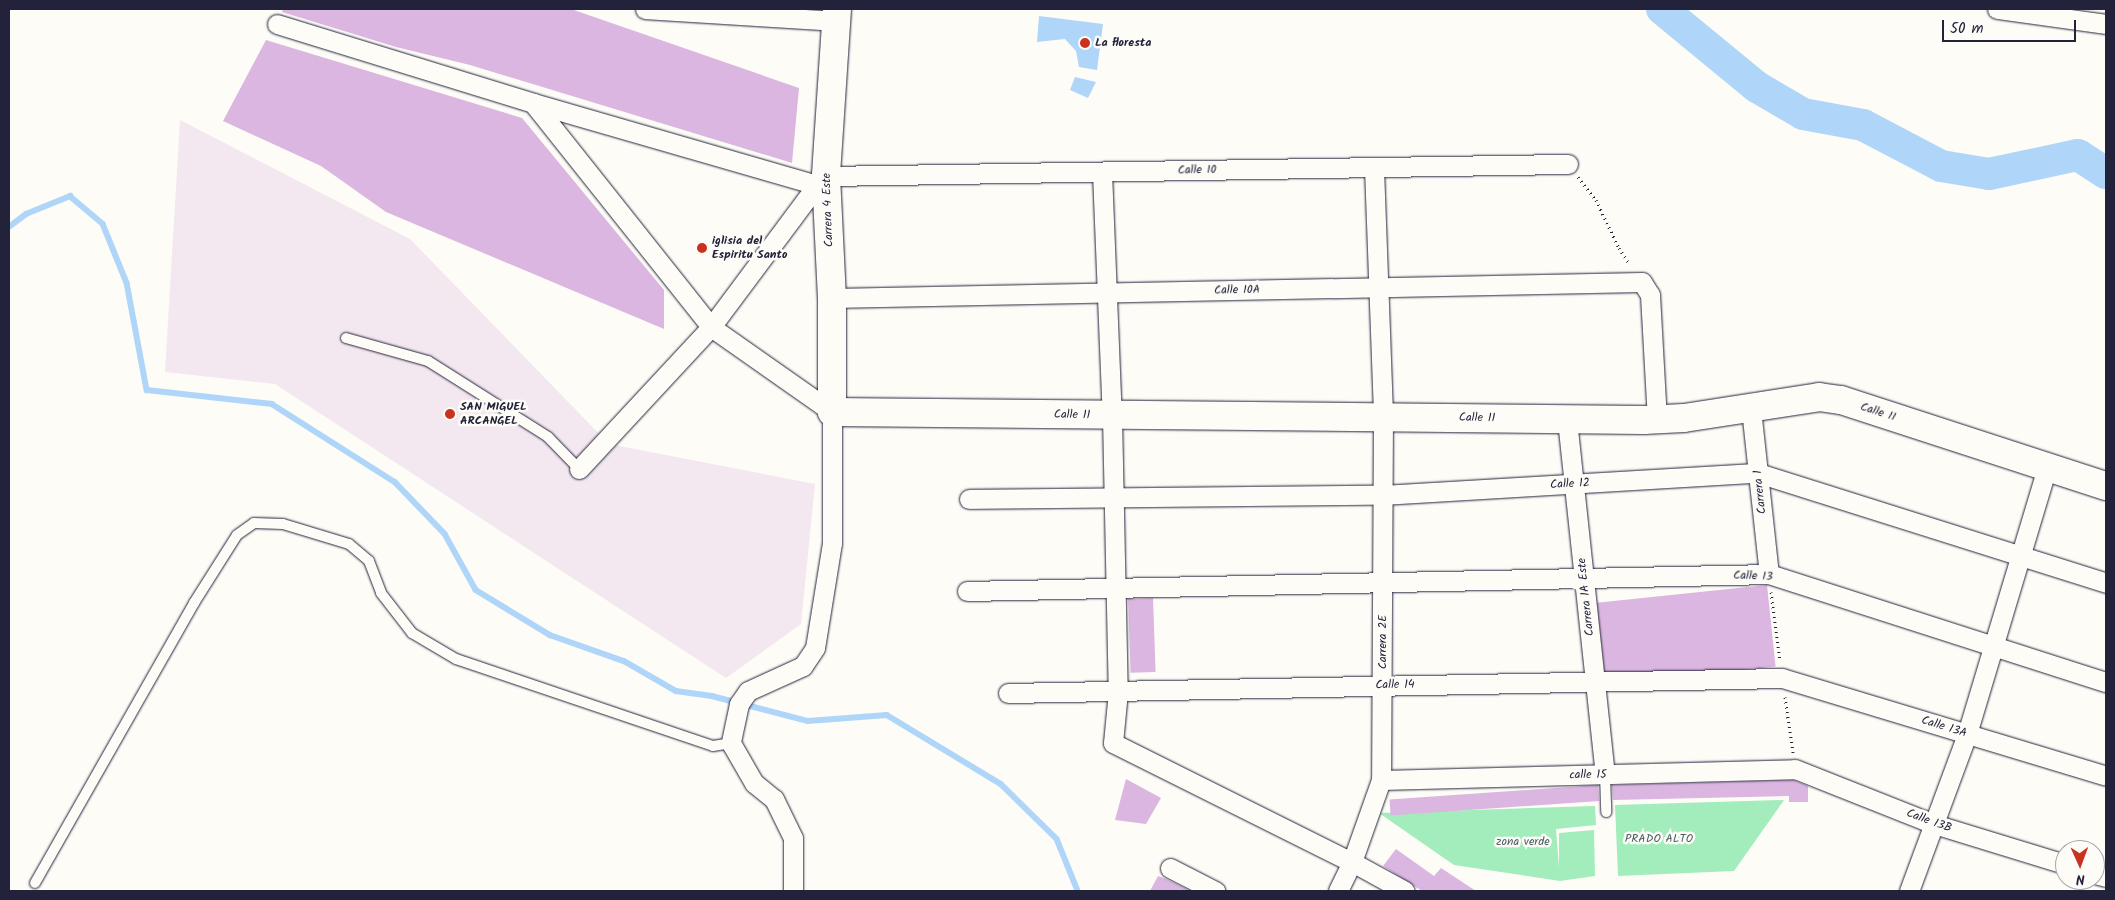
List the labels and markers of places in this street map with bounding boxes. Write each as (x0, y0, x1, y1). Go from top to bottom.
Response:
place label: La floresta (1095, 36, 1151, 50)
marker: La floresta (1079, 37, 1091, 49)
place label: iglisia del Espiritu Santo (712, 234, 787, 262)
marker: iglisia del Espiritu Santo (696, 242, 708, 254)
place label: SAN MIGUEL ARCANGEL (460, 400, 527, 428)
marker: SAN MIGUEL ARCANGEL (444, 408, 456, 420)

